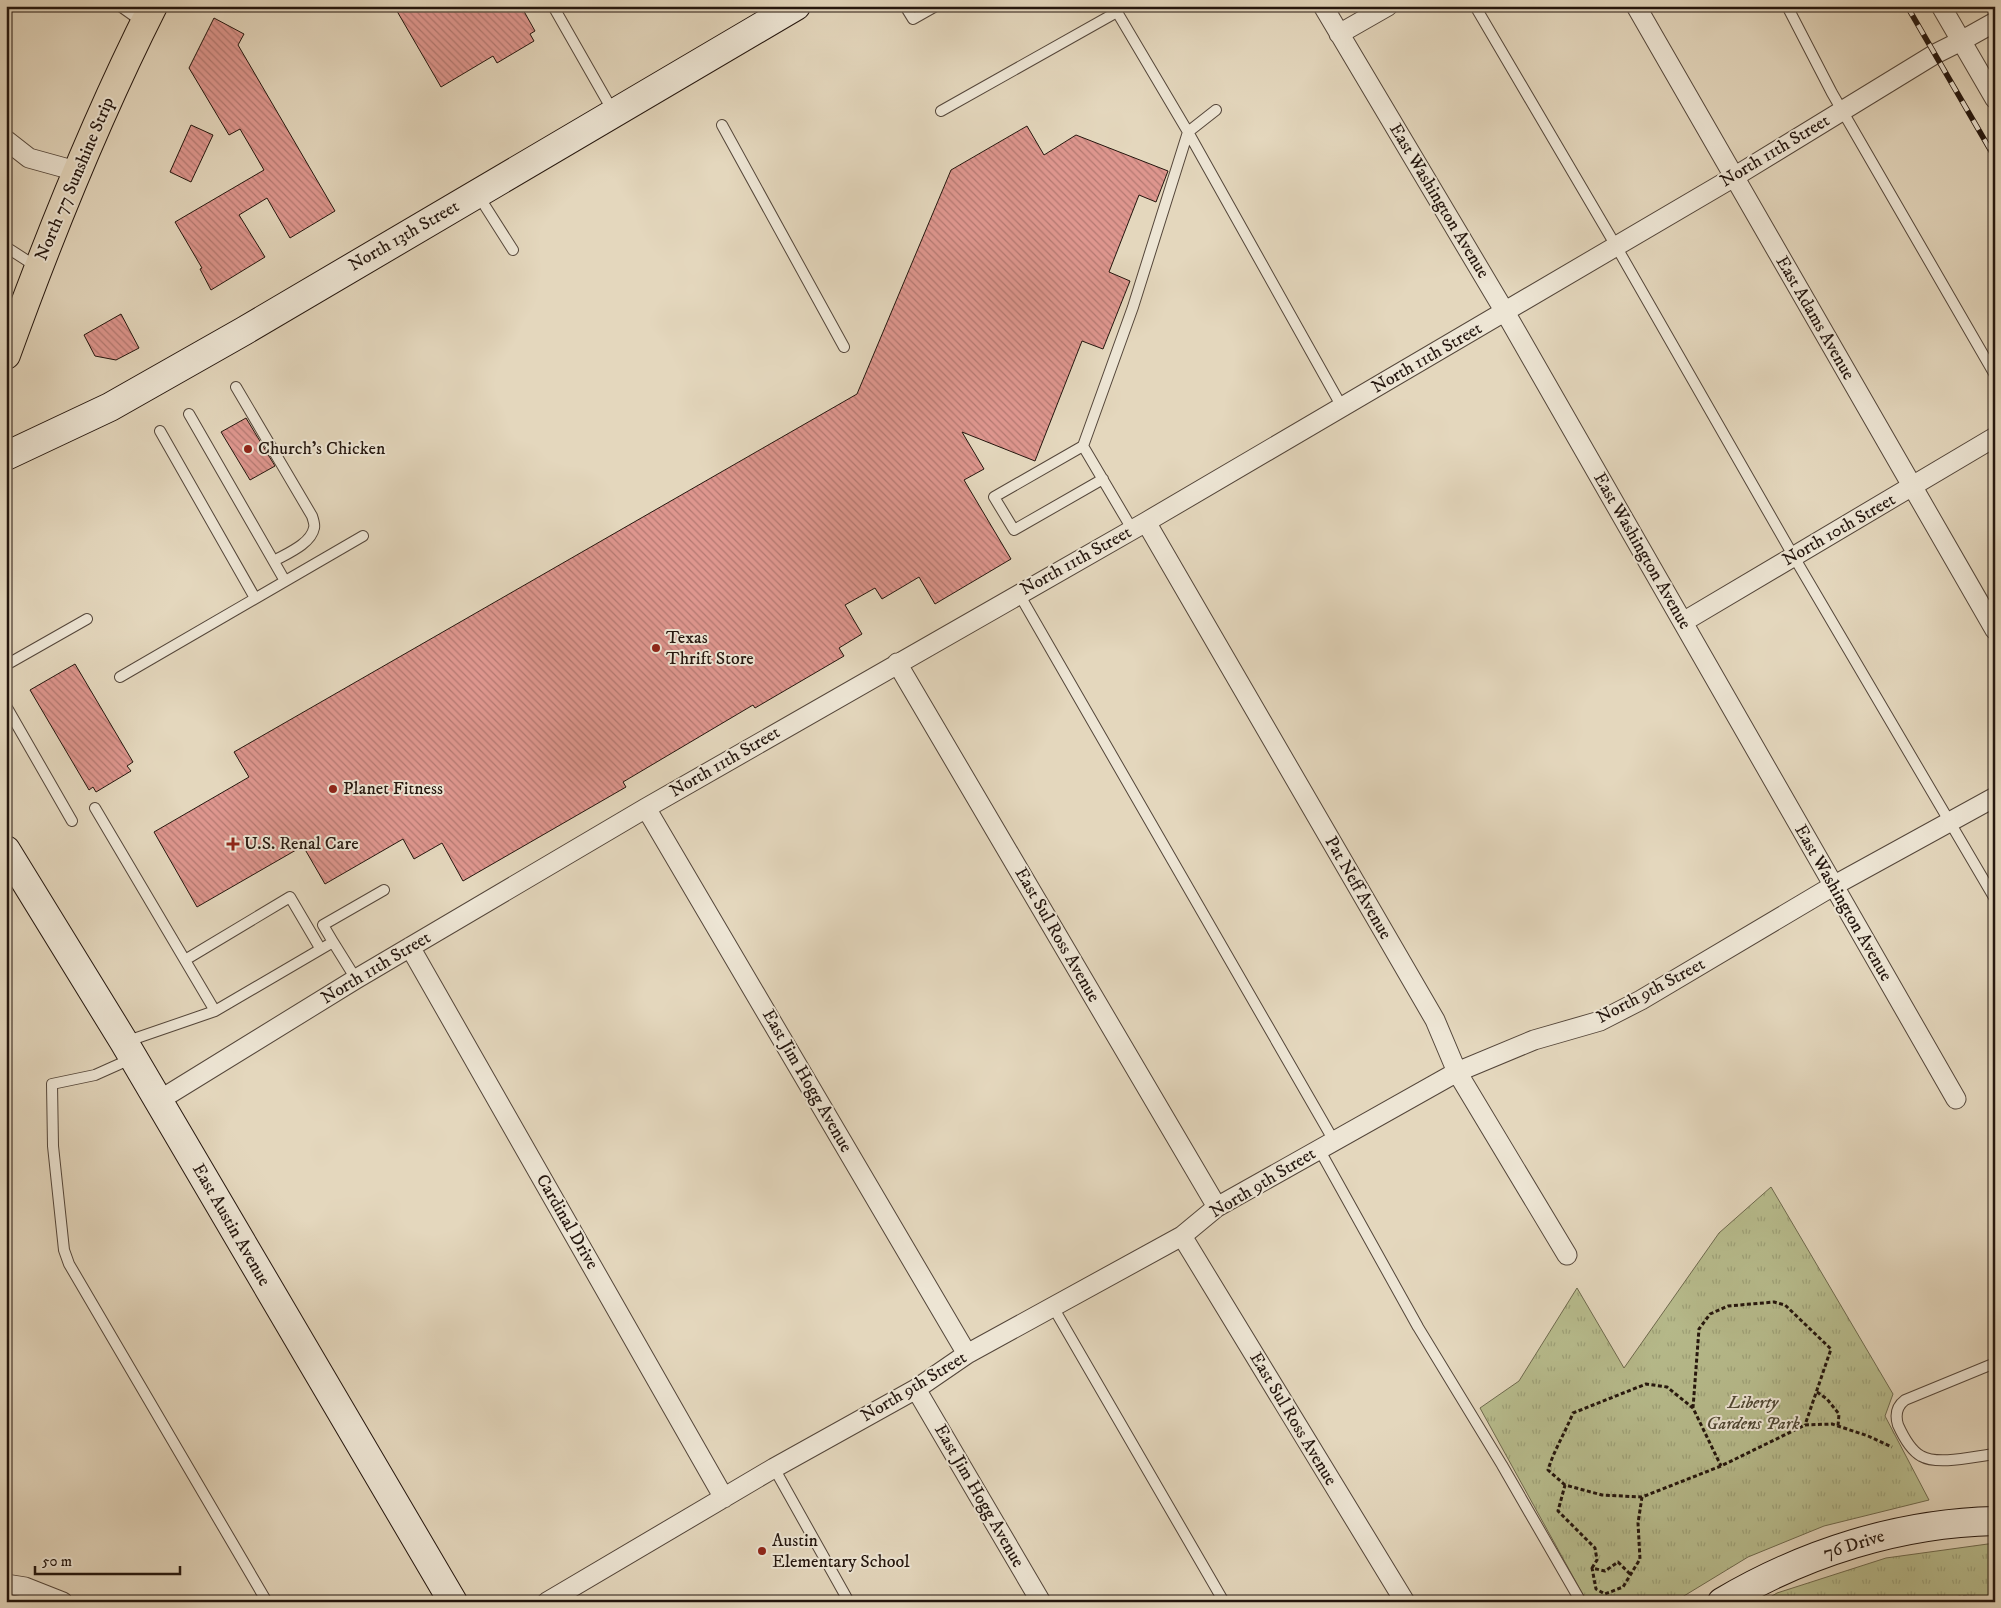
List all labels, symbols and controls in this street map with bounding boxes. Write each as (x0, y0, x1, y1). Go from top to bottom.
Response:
street label: North 77 Sunshine Strip (31, 94, 119, 264)
street label: North 11th Street (1716, 110, 1834, 192)
street label: East Washington Avenue (1384, 119, 1494, 283)
street label: North 13th Street (345, 195, 463, 276)
street label: East Adams Avenue (1771, 252, 1859, 384)
street label: North 11th Street (1368, 317, 1486, 398)
place label: Church's Chicken (258, 438, 386, 460)
marker: Church's Chicken (242, 443, 254, 455)
street label: East Washington Avenue (1588, 469, 1696, 633)
street label: North 10th Street (1779, 489, 1900, 571)
street label: North 11th Street (1017, 521, 1136, 601)
place label: Texas Thrift Store (666, 627, 754, 670)
marker: Texas Thrift Store (650, 642, 662, 654)
street label: North 11th Street (666, 721, 784, 802)
place label: Planet Fitness (343, 778, 443, 800)
marker: Planet Fitness (327, 783, 339, 795)
street label: East Washington Avenue (1789, 821, 1897, 985)
place label: U.S. Renal Care (244, 833, 359, 855)
street label: Pat Neff Avenue (1320, 833, 1396, 943)
marker: U.S. Renal Care (226, 837, 240, 851)
street label: East Sul Ross Avenue (1010, 864, 1104, 1006)
street label: North 11th Street (317, 927, 435, 1009)
street label: North 9th Street (1593, 953, 1709, 1029)
street label: East Jim Hogg Avenue (757, 1005, 857, 1157)
street label: North 9th Street (1206, 1143, 1320, 1223)
street label: East Austin Avenue (187, 1160, 275, 1290)
street label: Cardinal Drive (531, 1170, 603, 1274)
street label: North 9th Street (857, 1347, 971, 1427)
street label: East Sul Ross Avenue (1244, 1348, 1342, 1490)
park label: Liberty Gardens Park (1706, 1392, 1800, 1435)
street label: East Jim Hogg Avenue (929, 1420, 1029, 1572)
street label: 76 Drive (1821, 1525, 1887, 1565)
place label: Austin Elementary School (772, 1530, 910, 1573)
scale bar (35, 1543, 180, 1575)
marker: Austin Elementary School (756, 1545, 768, 1557)
text: 50 m (42, 1552, 72, 1571)

